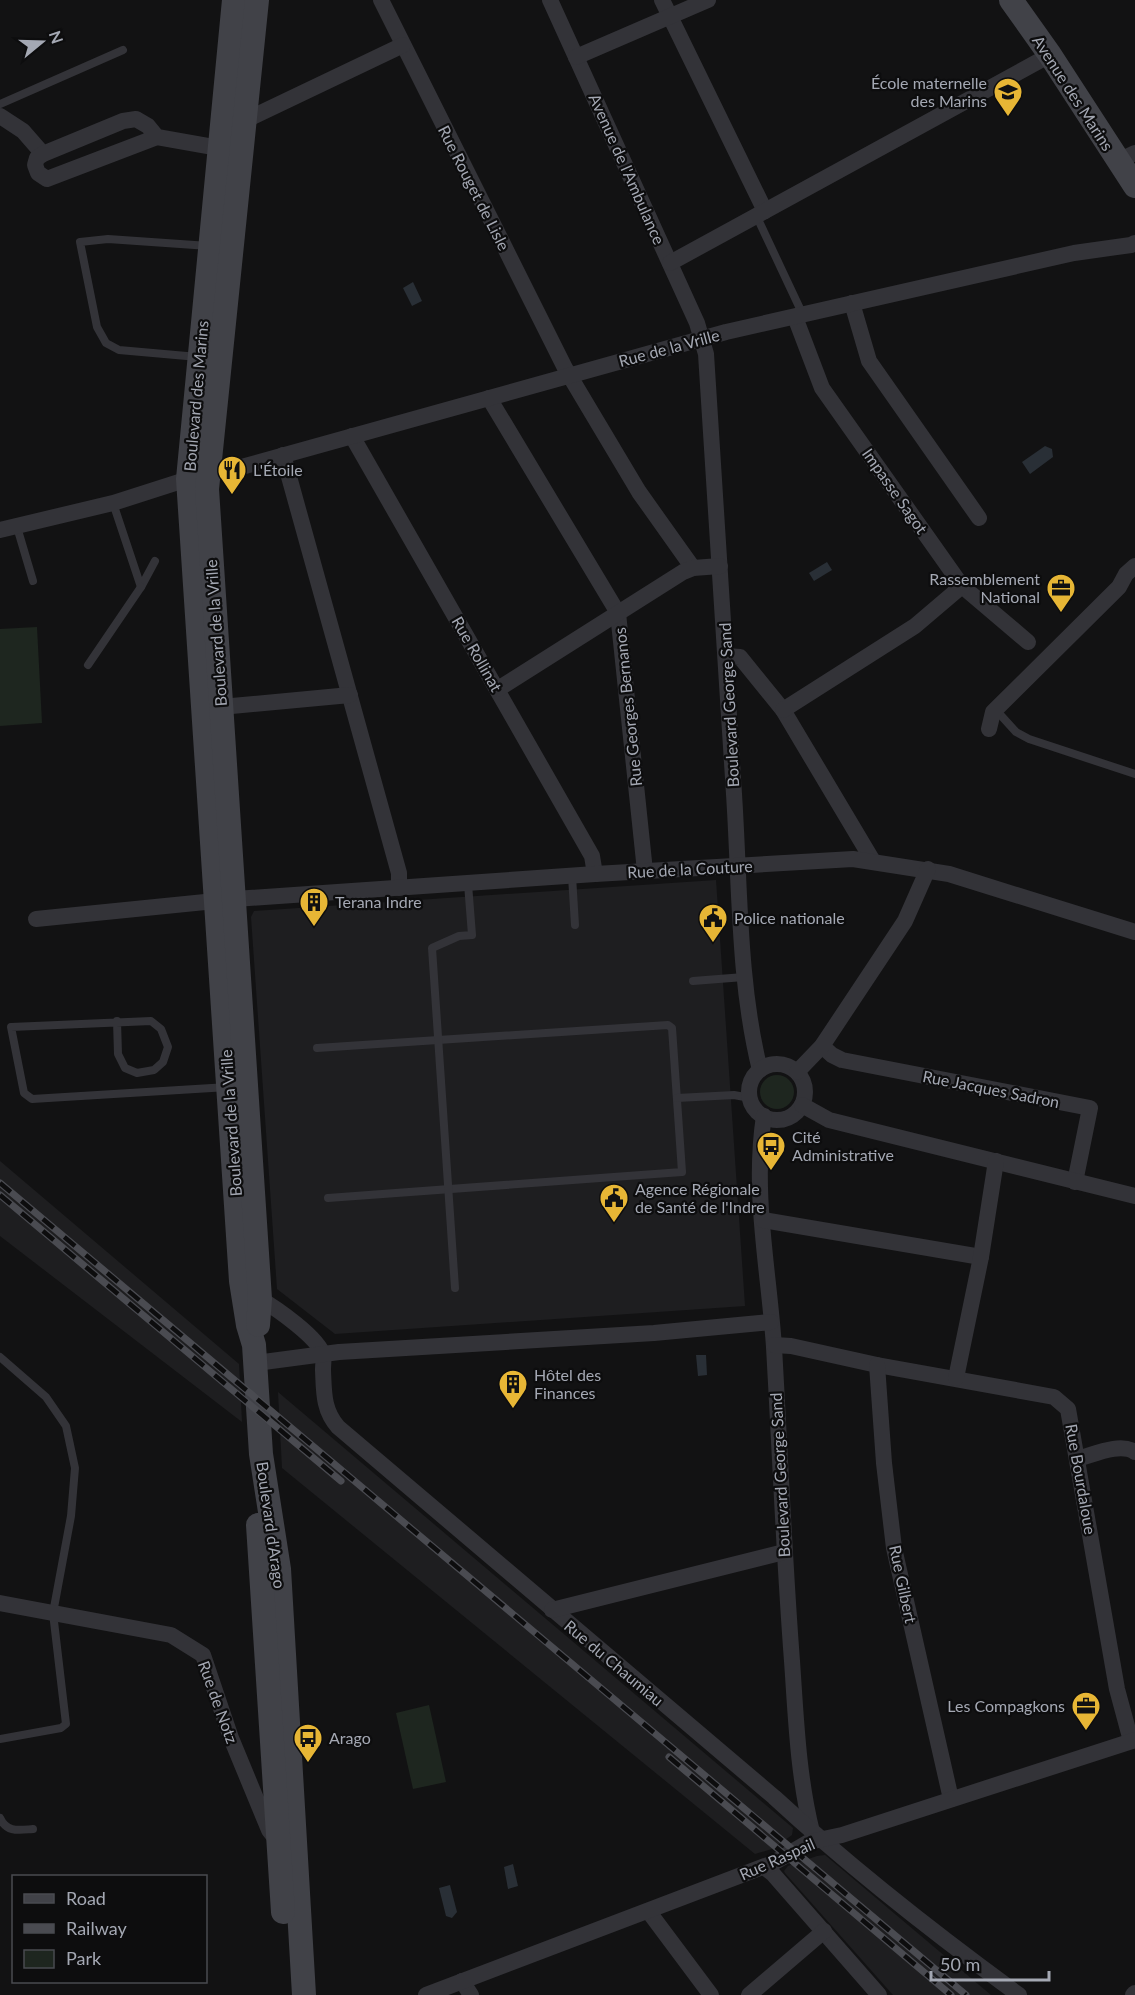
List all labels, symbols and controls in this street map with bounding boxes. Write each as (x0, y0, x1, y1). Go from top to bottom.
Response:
north arrow (12, 12, 72, 72)
text: N (46, 28, 68, 46)
street label: Avenue des Marins (1029, 32, 1118, 154)
place label: École maternelle des Marins (871, 73, 987, 110)
school or university icon: École maternelle des Marins (992, 76, 1024, 118)
street label: Avenue de l'Ambulance (586, 90, 669, 247)
street label: Rue Rouget de Lisle (435, 122, 514, 253)
street label: Boulevard des Marins (179, 320, 212, 472)
street label: Rue de la Vrille (616, 325, 721, 370)
street label: Impasse Sagot (859, 444, 932, 537)
restaurant icon: L'Étoile (216, 454, 248, 496)
place label: L'Étoile (253, 460, 303, 479)
street label: Boulevard de la Vrille (201, 559, 230, 707)
place label: Rassemblement National (929, 569, 1040, 606)
office icon: Rassemblement National (1045, 572, 1077, 614)
street label: Rue Rollinat (448, 613, 507, 695)
street label: Boulevard George Sand (715, 622, 742, 788)
street label: Rue Georges Bernanos (610, 626, 645, 788)
street label: Rue de la Couture (627, 856, 753, 881)
building icon: Terana Indre (298, 886, 330, 928)
place label: Terana Indre (335, 892, 422, 911)
public building icon: Police nationale (697, 902, 729, 944)
place label: Police nationale (734, 908, 845, 927)
street label: Boulevard de la Vrille (216, 1049, 245, 1197)
street label: Rue Jacques Sadron (921, 1066, 1061, 1111)
place label: Cité Administrative (792, 1127, 894, 1164)
bus stop icon: Cité Administrative (755, 1130, 787, 1172)
place label: Agence Régionale de Santé de l'Indre (635, 1179, 765, 1216)
public building icon: Agence Régionale de Santé de l'Indre (598, 1182, 630, 1224)
place label: Hôtel des Finances (534, 1365, 601, 1402)
building icon: Hôtel des Finances (497, 1368, 529, 1410)
street label: Boulevard George Sand (766, 1392, 793, 1558)
street label: Rue Bourdaloue (1062, 1422, 1101, 1536)
street label: Boulevard d'Arago (253, 1460, 290, 1590)
street label: Rue Gilbert (886, 1543, 921, 1625)
street label: Rue du Chaumiau (561, 1616, 668, 1710)
street label: Rue de Notz (195, 1658, 242, 1746)
office icon: Les Compagkons (1070, 1690, 1102, 1732)
place label: Les Compagkons (947, 1696, 1065, 1715)
bus stop icon: Arago (292, 1722, 324, 1764)
place label: Arago (329, 1728, 371, 1747)
street label: Rue Raspail (736, 1833, 817, 1884)
legend (12, 1875, 207, 1983)
text: Road (66, 1887, 106, 1909)
text: Railway (66, 1917, 127, 1939)
scale bar (931, 1944, 1050, 1982)
text: Park (66, 1947, 102, 1969)
text: 50 m (940, 1953, 980, 1975)

